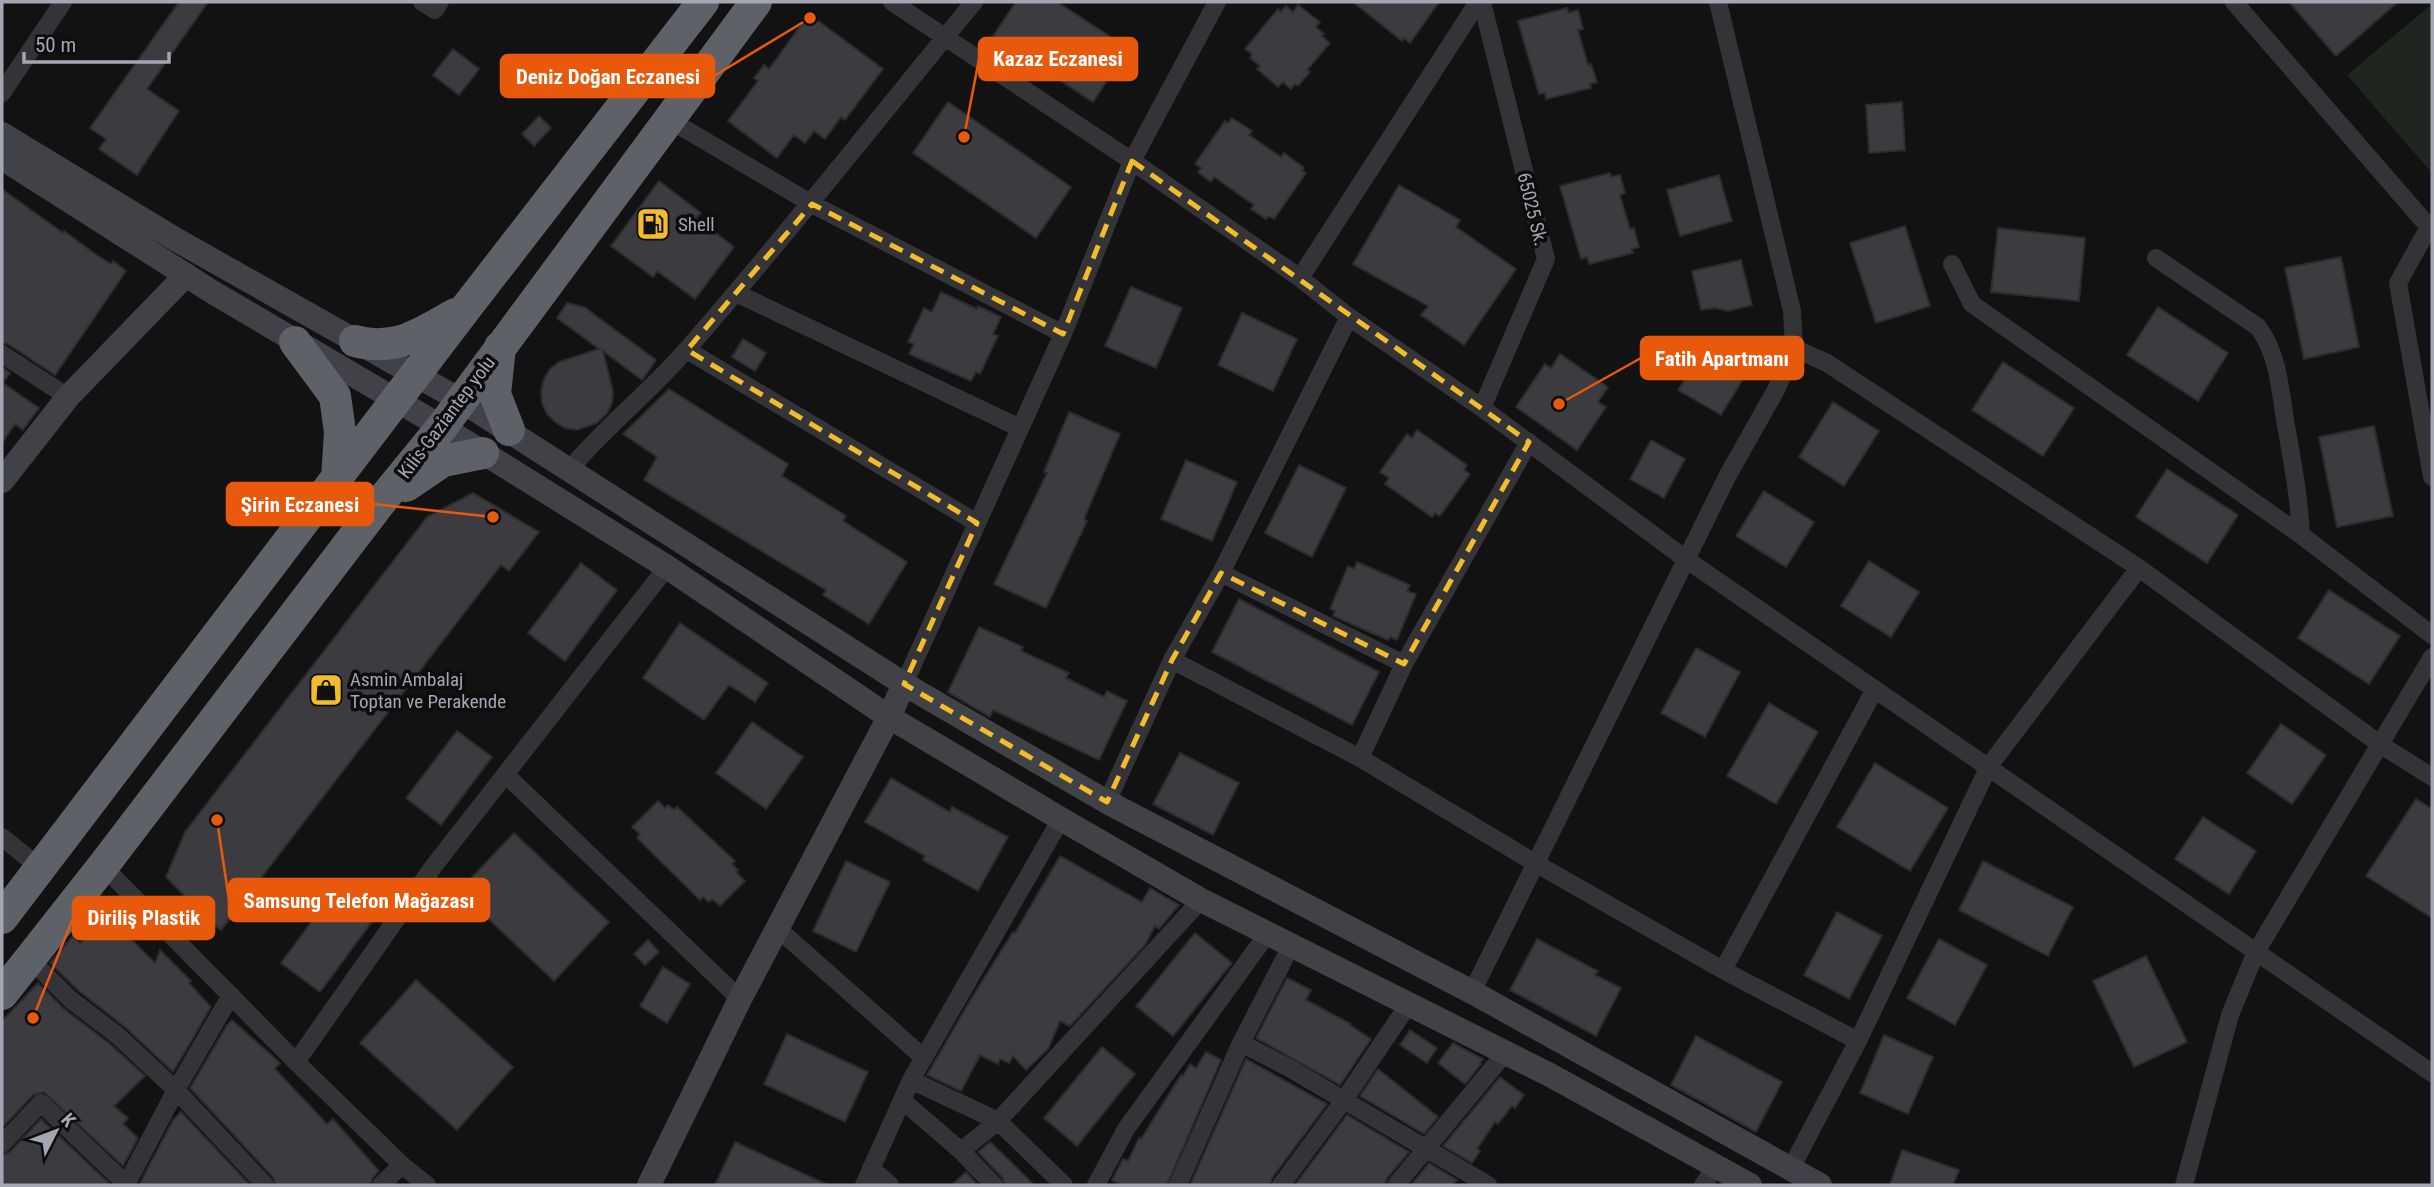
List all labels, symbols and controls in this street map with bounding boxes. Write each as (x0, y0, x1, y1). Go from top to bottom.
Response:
scale bar (24, 21, 170, 65)
text: 50 m (35, 33, 76, 57)
callout: Kazaz Eczanesi (979, 38, 1137, 80)
text: Kazaz Eczanesi (993, 47, 1123, 71)
callout: Deniz Doğan Eczanesi (501, 55, 714, 97)
text: Deniz Doğan Eczanesi (516, 65, 700, 89)
street label: 65025 Sk. (1512, 170, 1553, 248)
fuel station icon: Shell (634, 205, 672, 243)
place label: Shell (678, 213, 715, 236)
callout: Fatih Apartmanı (1641, 337, 1803, 379)
text: Fatih Apartmanı (1655, 347, 1789, 371)
street label: Kilis-Gaziantep yolu (393, 352, 500, 483)
callout: Şirin Eczanesi (227, 483, 373, 525)
text: Şirin Eczanesi (241, 493, 359, 517)
place label: Asmin Ambalaj Toptan ve Perakende (350, 668, 506, 713)
shop icon: Asmin Ambalaj Toptan ve Perakende (307, 671, 345, 709)
callout: Samsung Telefon Mağazası (229, 879, 489, 921)
text: Samsung Telefon Mağazası (244, 889, 474, 913)
callout: Diriliş Plastik (73, 897, 214, 939)
text: Diriliş Plastik (88, 906, 201, 930)
north arrow (21, 1096, 91, 1166)
text: K (56, 1108, 81, 1132)

